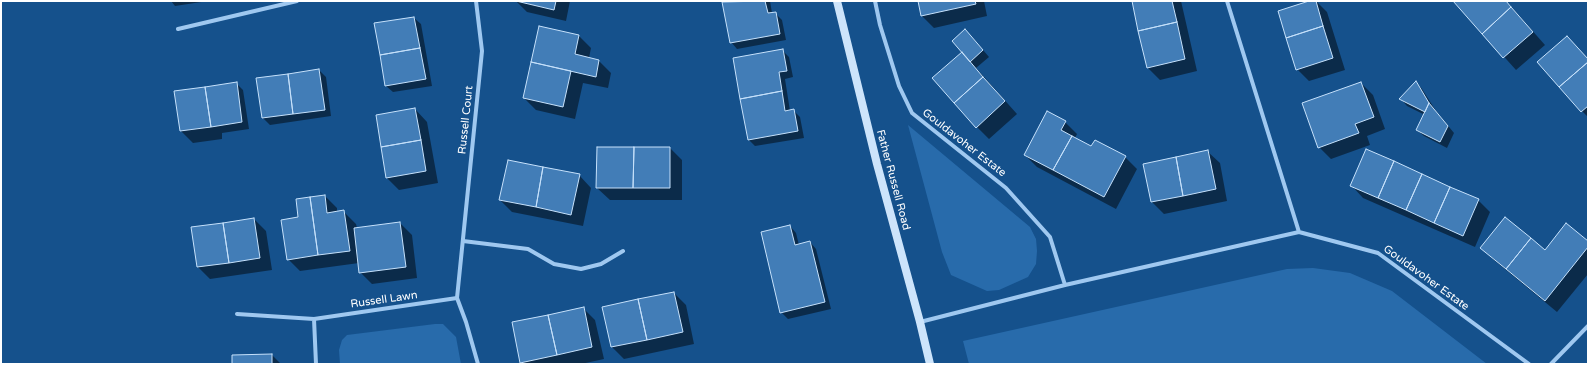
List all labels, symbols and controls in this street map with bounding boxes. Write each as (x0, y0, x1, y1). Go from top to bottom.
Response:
street label: Russell Court (456, 85, 476, 155)
street label: Gouldavoher Estate (919, 106, 1009, 180)
street label: Father Russell Road (873, 128, 913, 232)
street label: Gouldavoher Estate (1381, 242, 1471, 314)
street label: Russell Lawn (350, 289, 418, 311)

